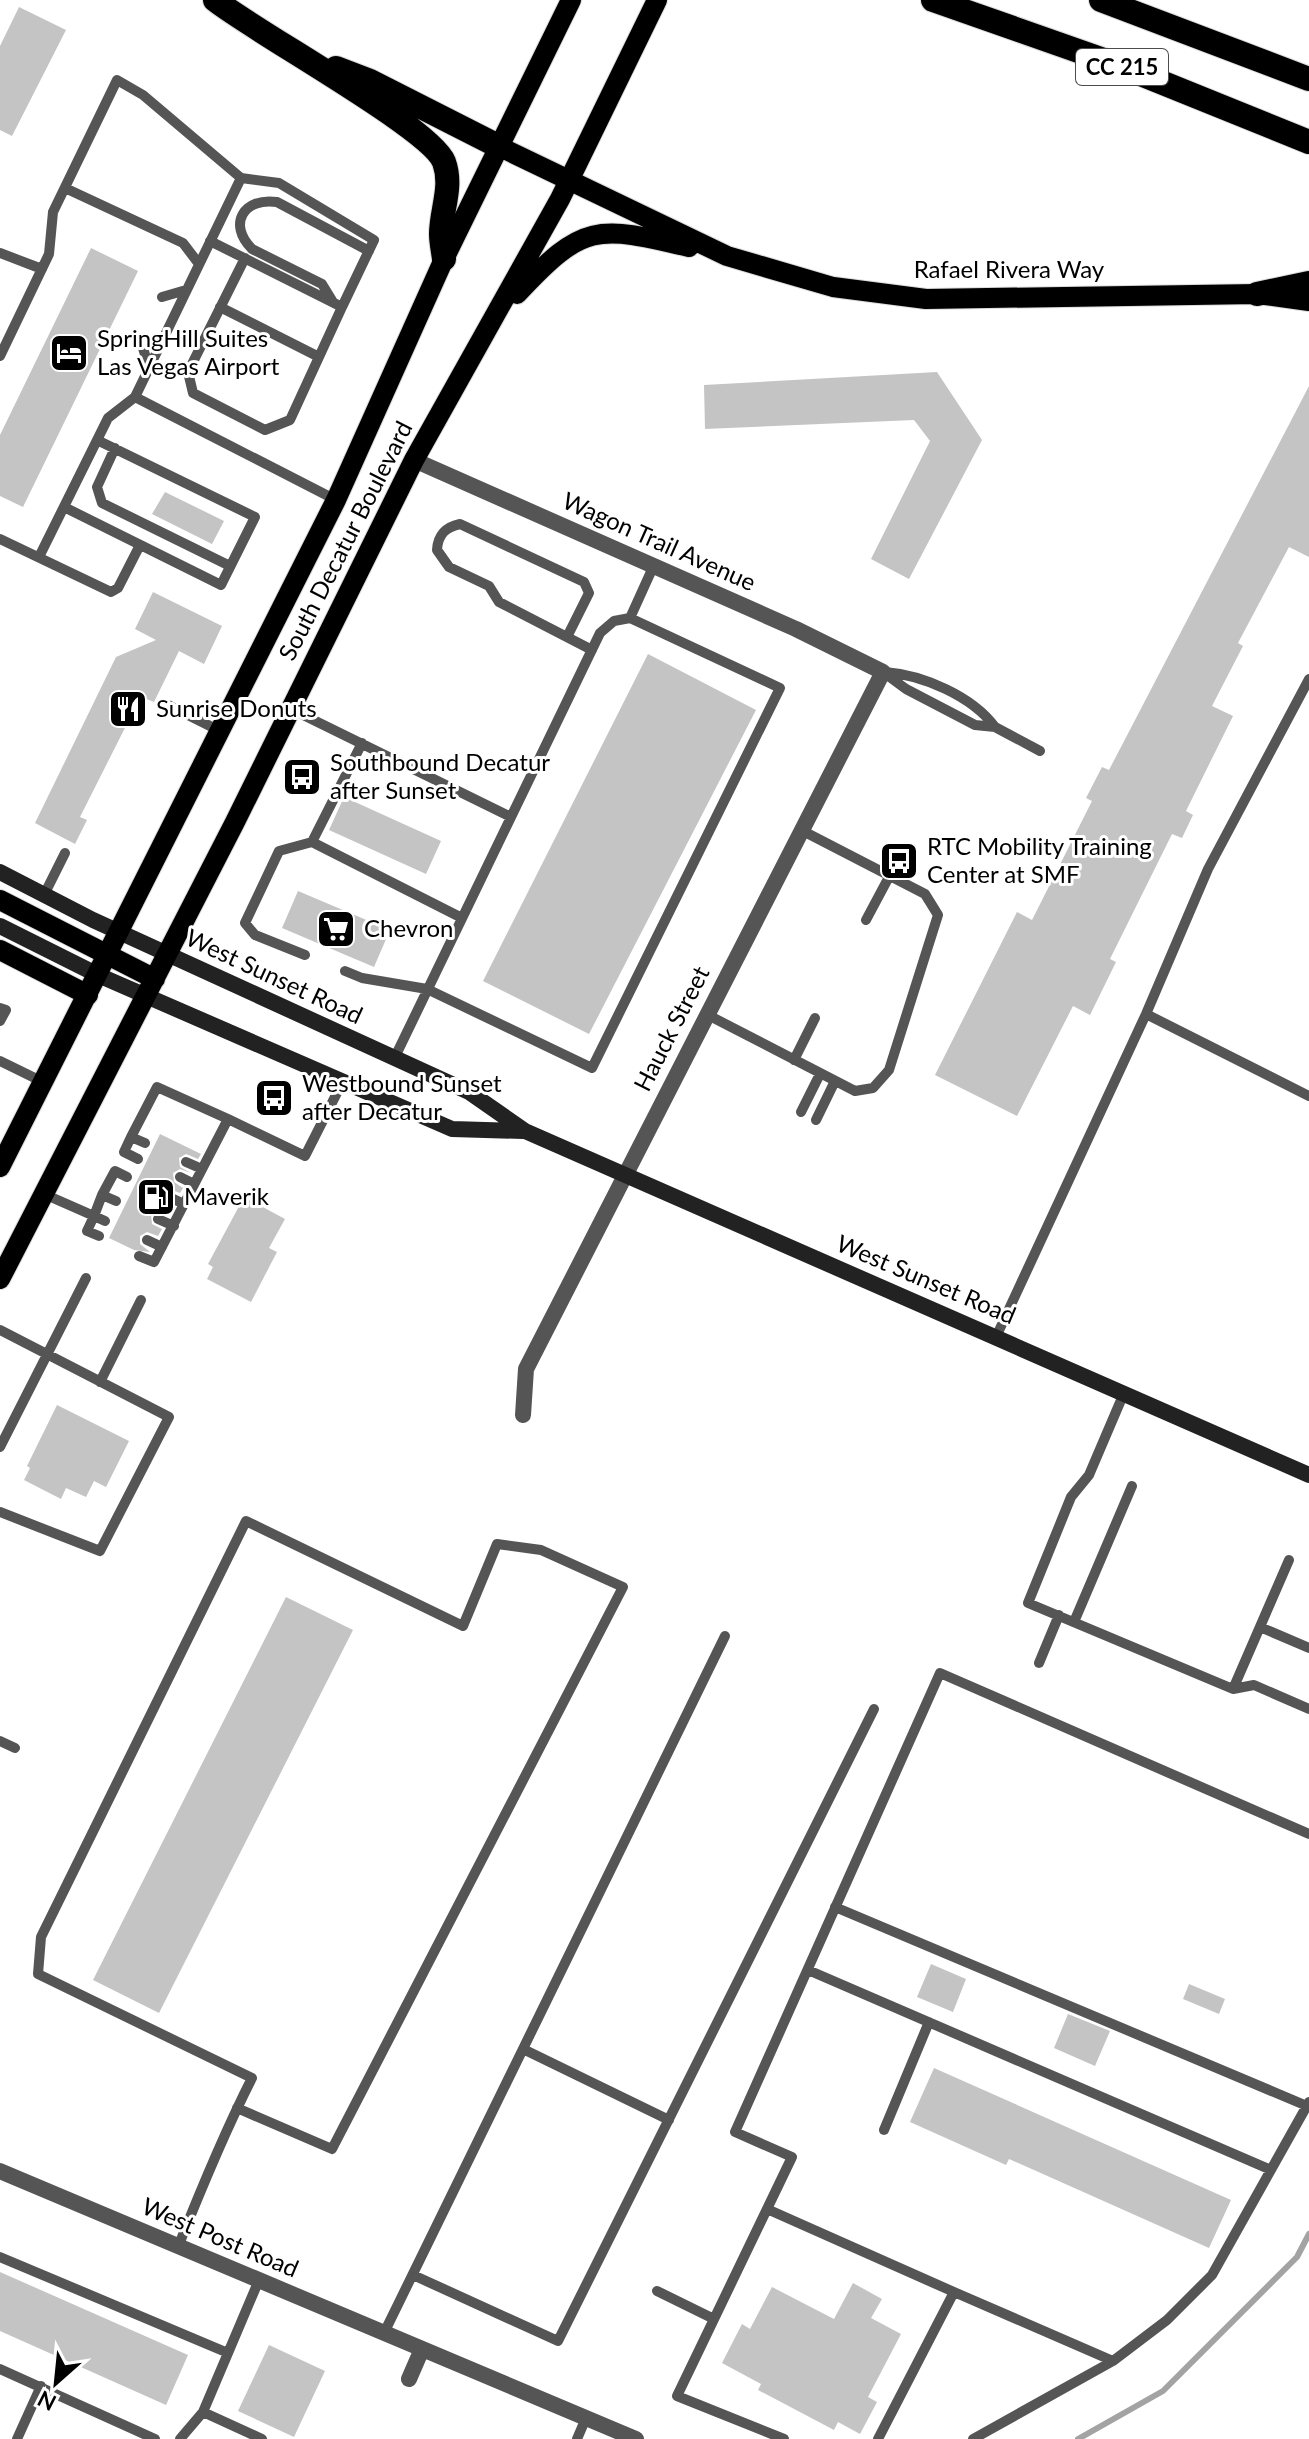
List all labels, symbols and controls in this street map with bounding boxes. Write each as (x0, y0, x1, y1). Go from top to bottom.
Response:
road number: CC 215 (1076, 49, 1168, 85)
street label: Rafael Rivera Way (914, 254, 1105, 283)
place label: SpringHill Suites Las Vegas Airport (97, 323, 280, 380)
hotel icon: SpringHill Suites Las Vegas Airport (48, 332, 90, 374)
street label: South Decatur Boulevard (272, 416, 418, 665)
street label: Wagon Trail Avenue (559, 485, 761, 596)
restaurant icon: Sunrise Donuts (107, 688, 149, 730)
place label: Sunrise Donuts (156, 693, 317, 722)
place label: Southbound Decatur after Sunset (330, 747, 550, 804)
bus stop icon: Southbound Decatur after Sunset (281, 756, 323, 798)
place label: RTC Mobility Training Center at SMF (927, 831, 1152, 888)
bus stop icon: RTC Mobility Training Center at SMF (878, 840, 920, 882)
supermarket icon: Chevron (315, 908, 357, 950)
place label: Chevron (364, 913, 453, 942)
street label: West Sunset Road (182, 922, 368, 1029)
street label: Hauck Street (627, 961, 715, 1096)
place label: Westbound Sunset after Decatur (302, 1068, 502, 1125)
bus stop icon: Westbound Sunset after Decatur (253, 1077, 295, 1119)
fuel station icon: Maverik (135, 1176, 177, 1218)
place label: Maverik (184, 1181, 270, 1210)
street label: West Sunset Road (833, 1228, 1021, 1329)
street label: West Post Road (138, 2191, 303, 2283)
north arrow (16, 2343, 96, 2423)
text: N (33, 2385, 60, 2417)

